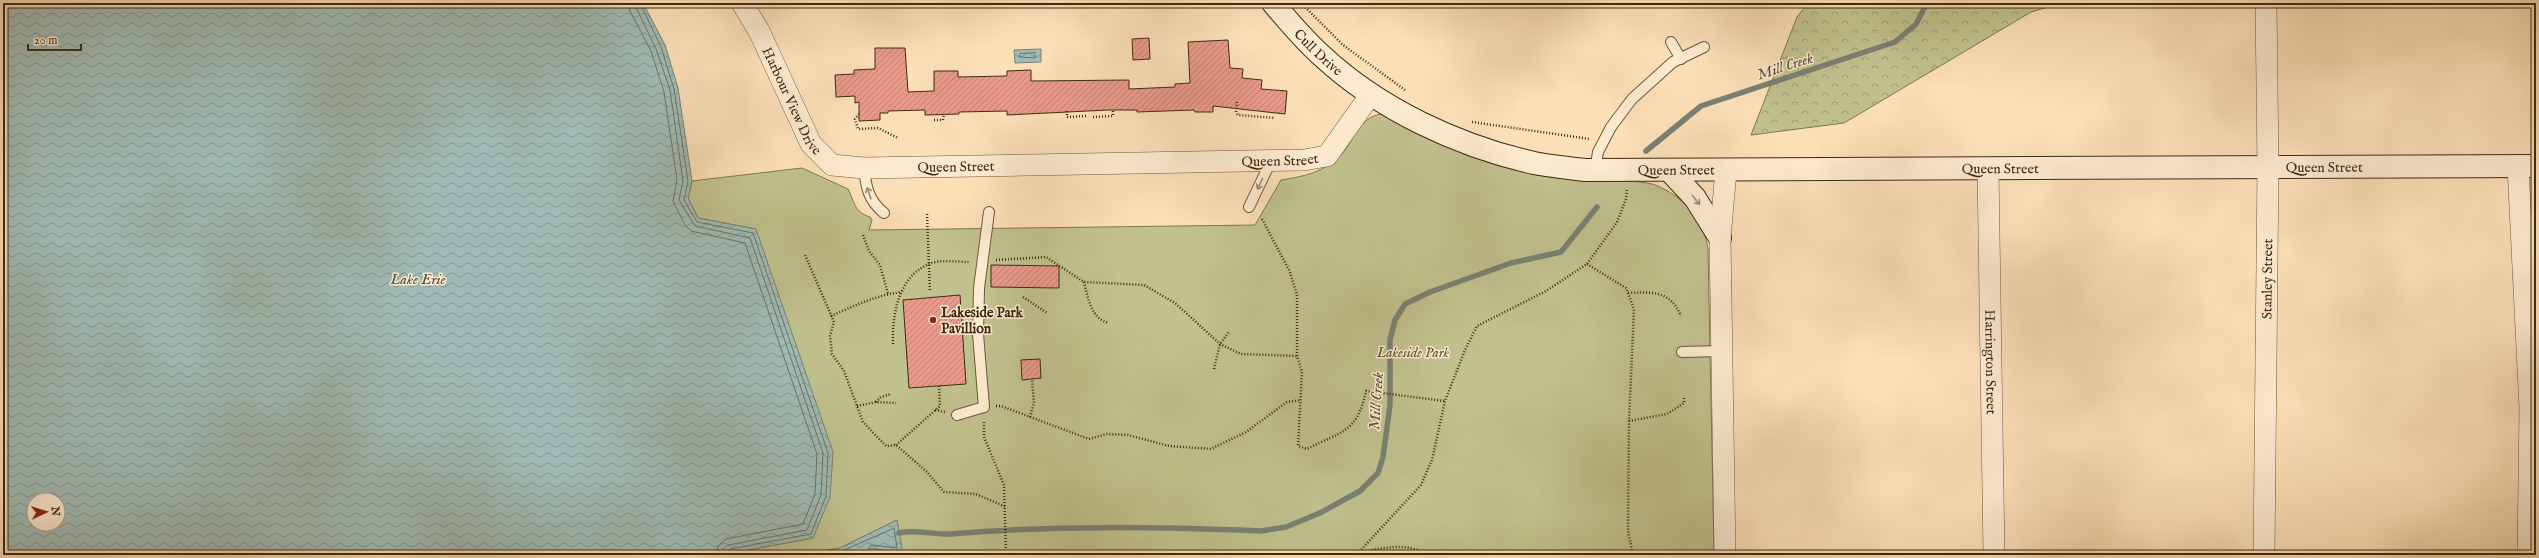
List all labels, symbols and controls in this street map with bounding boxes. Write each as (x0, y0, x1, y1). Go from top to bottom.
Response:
street label: Cull Drive (1290, 25, 1346, 80)
scale bar (28, 26, 81, 52)
text: 20 m (34, 33, 57, 48)
street label: Harbour View Drive (758, 44, 825, 160)
water label: Mill Creek (1755, 49, 1816, 84)
street label: Queen Street (1241, 150, 1320, 171)
street label: Queen Street (917, 158, 995, 177)
street label: Queen Street (2286, 159, 2363, 177)
street label: Queen Street (1962, 160, 2039, 178)
street label: Queen Street (1638, 161, 1715, 180)
one-way arrow (1256, 177, 1263, 189)
one-way arrow (864, 187, 872, 199)
one-way arrow (1692, 194, 1700, 205)
street label: Stanley Street (2258, 238, 2277, 319)
water label: Lake Erie (389, 270, 446, 289)
place label: Lakeside Park Pavillion (941, 304, 1024, 338)
street label: Harrington Street (1980, 309, 2000, 415)
marker: Lakeside Park Pavillion (928, 315, 938, 325)
park label: Lakeside Park (1376, 344, 1449, 362)
water label: Mill Creek (1365, 372, 1388, 431)
north arrow (26, 492, 66, 532)
text: N (48, 505, 62, 517)

